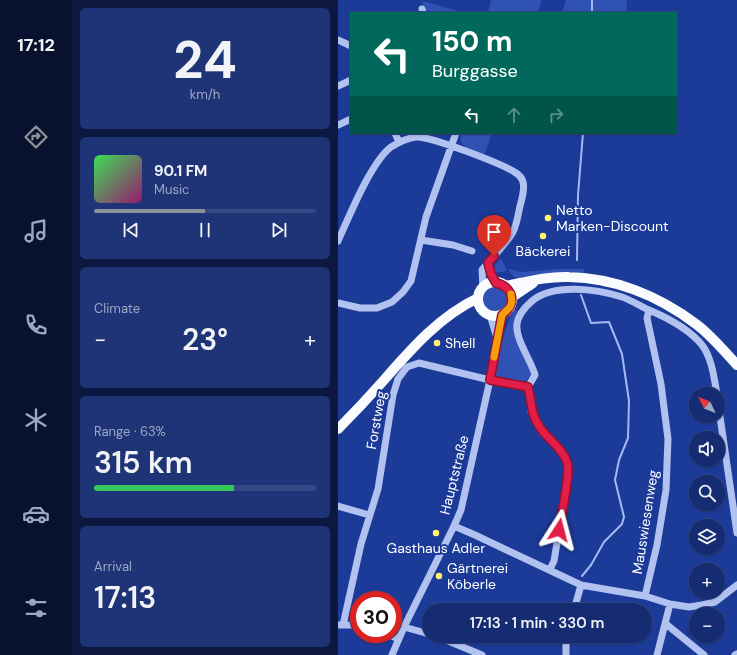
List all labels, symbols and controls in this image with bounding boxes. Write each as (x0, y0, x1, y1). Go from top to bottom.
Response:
text: 150 m (432, 23, 512, 60)
text: 24 (173, 26, 237, 94)
icon: left (366, 28, 418, 80)
text: 17:12 (17, 33, 55, 57)
text: Burggasse (432, 59, 518, 83)
text: km/h (190, 86, 220, 103)
icon: left (461, 104, 483, 126)
icon: ahead (503, 104, 525, 126)
icon: right (545, 104, 567, 126)
icon: directions (22, 123, 50, 151)
text: 90.1 FM (154, 161, 207, 181)
text: Music (154, 181, 189, 198)
place label: Netto Marken-Discount (556, 201, 669, 235)
marker: Netto Marken-Discount (543, 213, 553, 223)
pin (477, 215, 511, 256)
icon: music (22, 217, 50, 245)
icon: previous (120, 219, 142, 241)
icon: pause (194, 219, 216, 241)
icon: next (268, 219, 290, 241)
icon: arrive (483, 221, 505, 243)
marker: Bäckerei (538, 231, 548, 241)
place label: Bäckerei (516, 242, 570, 260)
text: Climate (94, 300, 140, 317)
icon: phone (22, 311, 50, 339)
text: 23° (182, 320, 228, 359)
text: − (94, 325, 106, 354)
text: + (304, 325, 316, 354)
place label: Shell (445, 334, 475, 352)
marker: Shell (432, 338, 442, 348)
north arrow (689, 387, 725, 423)
map controls (689, 387, 725, 643)
street label: Forstweg (362, 389, 390, 451)
icon: climate (22, 406, 50, 434)
text: Range · 63% (94, 423, 166, 440)
button: sound (689, 431, 725, 467)
street label: Hauptstraße (435, 433, 473, 517)
text: 315 km (94, 443, 192, 482)
street label: Mauswiesenweg (628, 468, 662, 575)
button: search (689, 475, 725, 511)
icon: car (22, 500, 50, 528)
position arrow (538, 509, 580, 551)
button: layers (689, 519, 725, 555)
marker: Gasthaus Adler (431, 528, 441, 538)
place label: Gasthaus Adler (387, 539, 485, 557)
text: Arrival (94, 558, 132, 575)
place label: Gärtnerei Köberle (447, 559, 508, 593)
button: + (689, 563, 725, 599)
marker: Gärtnerei Köberle (434, 571, 444, 581)
text: 17:13 (94, 578, 156, 617)
speed limit sign: 30 (350, 591, 402, 643)
icon: filters (22, 594, 50, 622)
button: − (689, 607, 725, 643)
text: 17:13 · 1 min · 330 m (470, 613, 604, 633)

